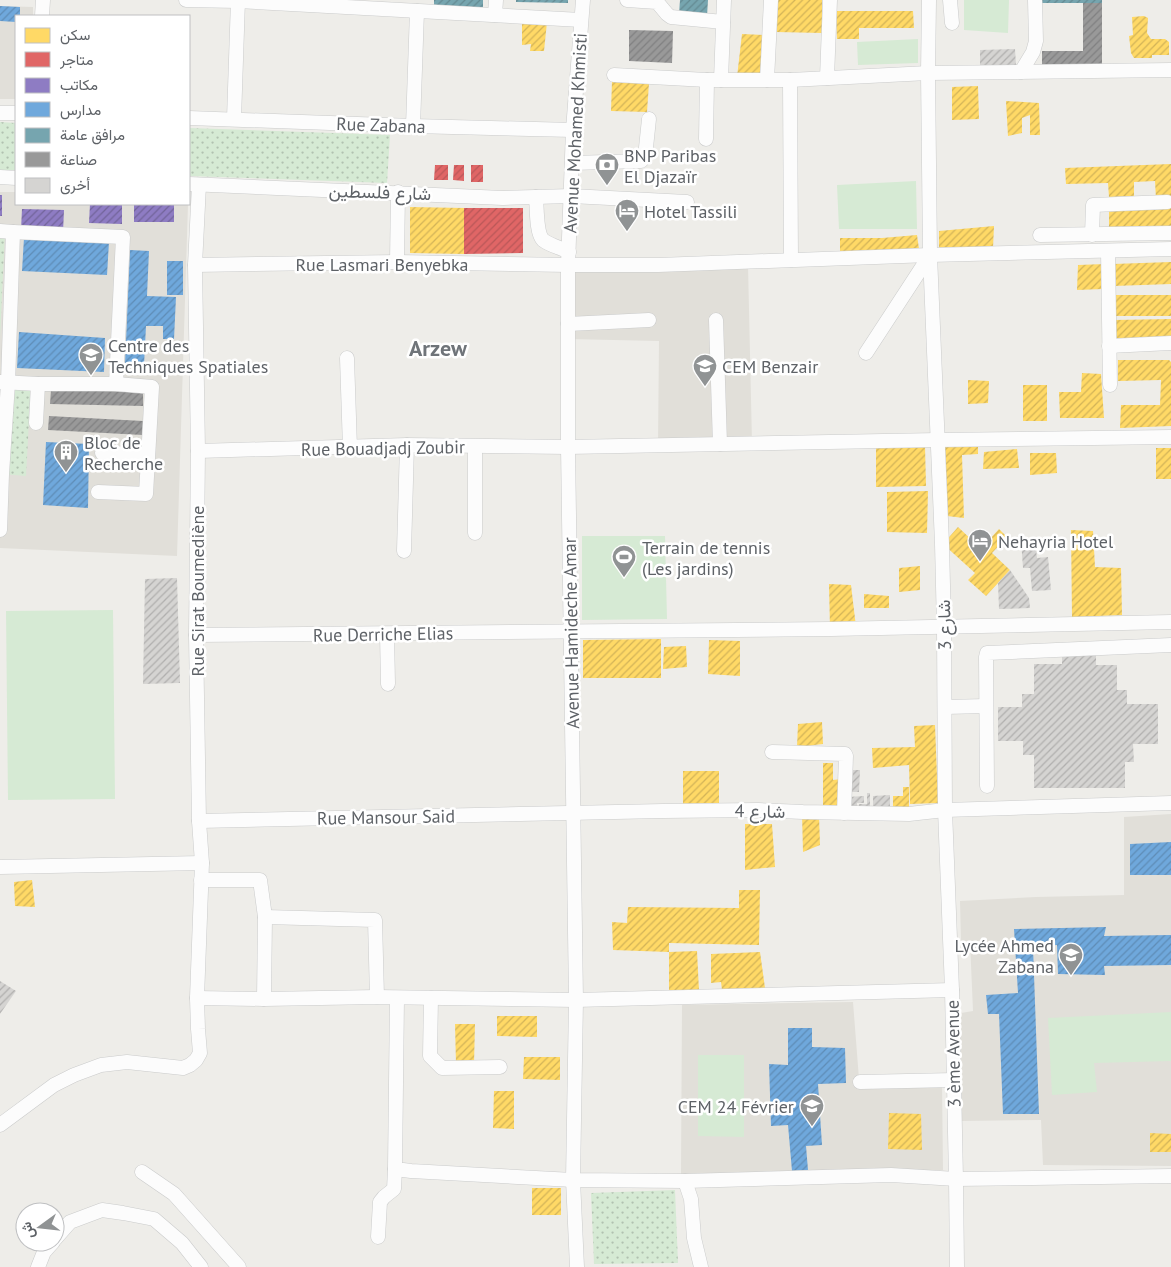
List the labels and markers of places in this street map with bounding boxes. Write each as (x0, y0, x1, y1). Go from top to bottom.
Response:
place label: BNP Paribas El Djazaïr (624, 144, 716, 188)
bank icon: BNP Paribas El Djazaïr (594, 152, 620, 186)
hotel icon: Hotel Tassili (614, 198, 640, 232)
place label: Hotel Tassili (644, 200, 737, 223)
place label: Centre des Techniques Spatiales (108, 334, 268, 378)
school or university icon: Centre des Techniques Spatiales (78, 342, 104, 376)
school or university icon: CEM Benzair (692, 353, 718, 387)
place label: CEM Benzair (722, 355, 818, 378)
place label: Bloc de Recherche (84, 431, 163, 475)
building icon: Bloc de Recherche (53, 439, 79, 473)
hotel icon: Nehayria Hotel (967, 528, 993, 562)
place label: Nehayria Hotel (998, 530, 1114, 553)
place label: Terrain de tennis (Les jardins) (642, 536, 770, 580)
sports icon: Terrain de tennis (Les jardins) (611, 544, 637, 578)
place label: Lycée Ahmed Zabana (954, 934, 1054, 978)
school or university icon: Lycée Ahmed Zabana (1058, 942, 1084, 976)
school or university icon: CEM 24 Février (799, 1093, 825, 1127)
place label: CEM 24 Février (678, 1095, 794, 1118)

